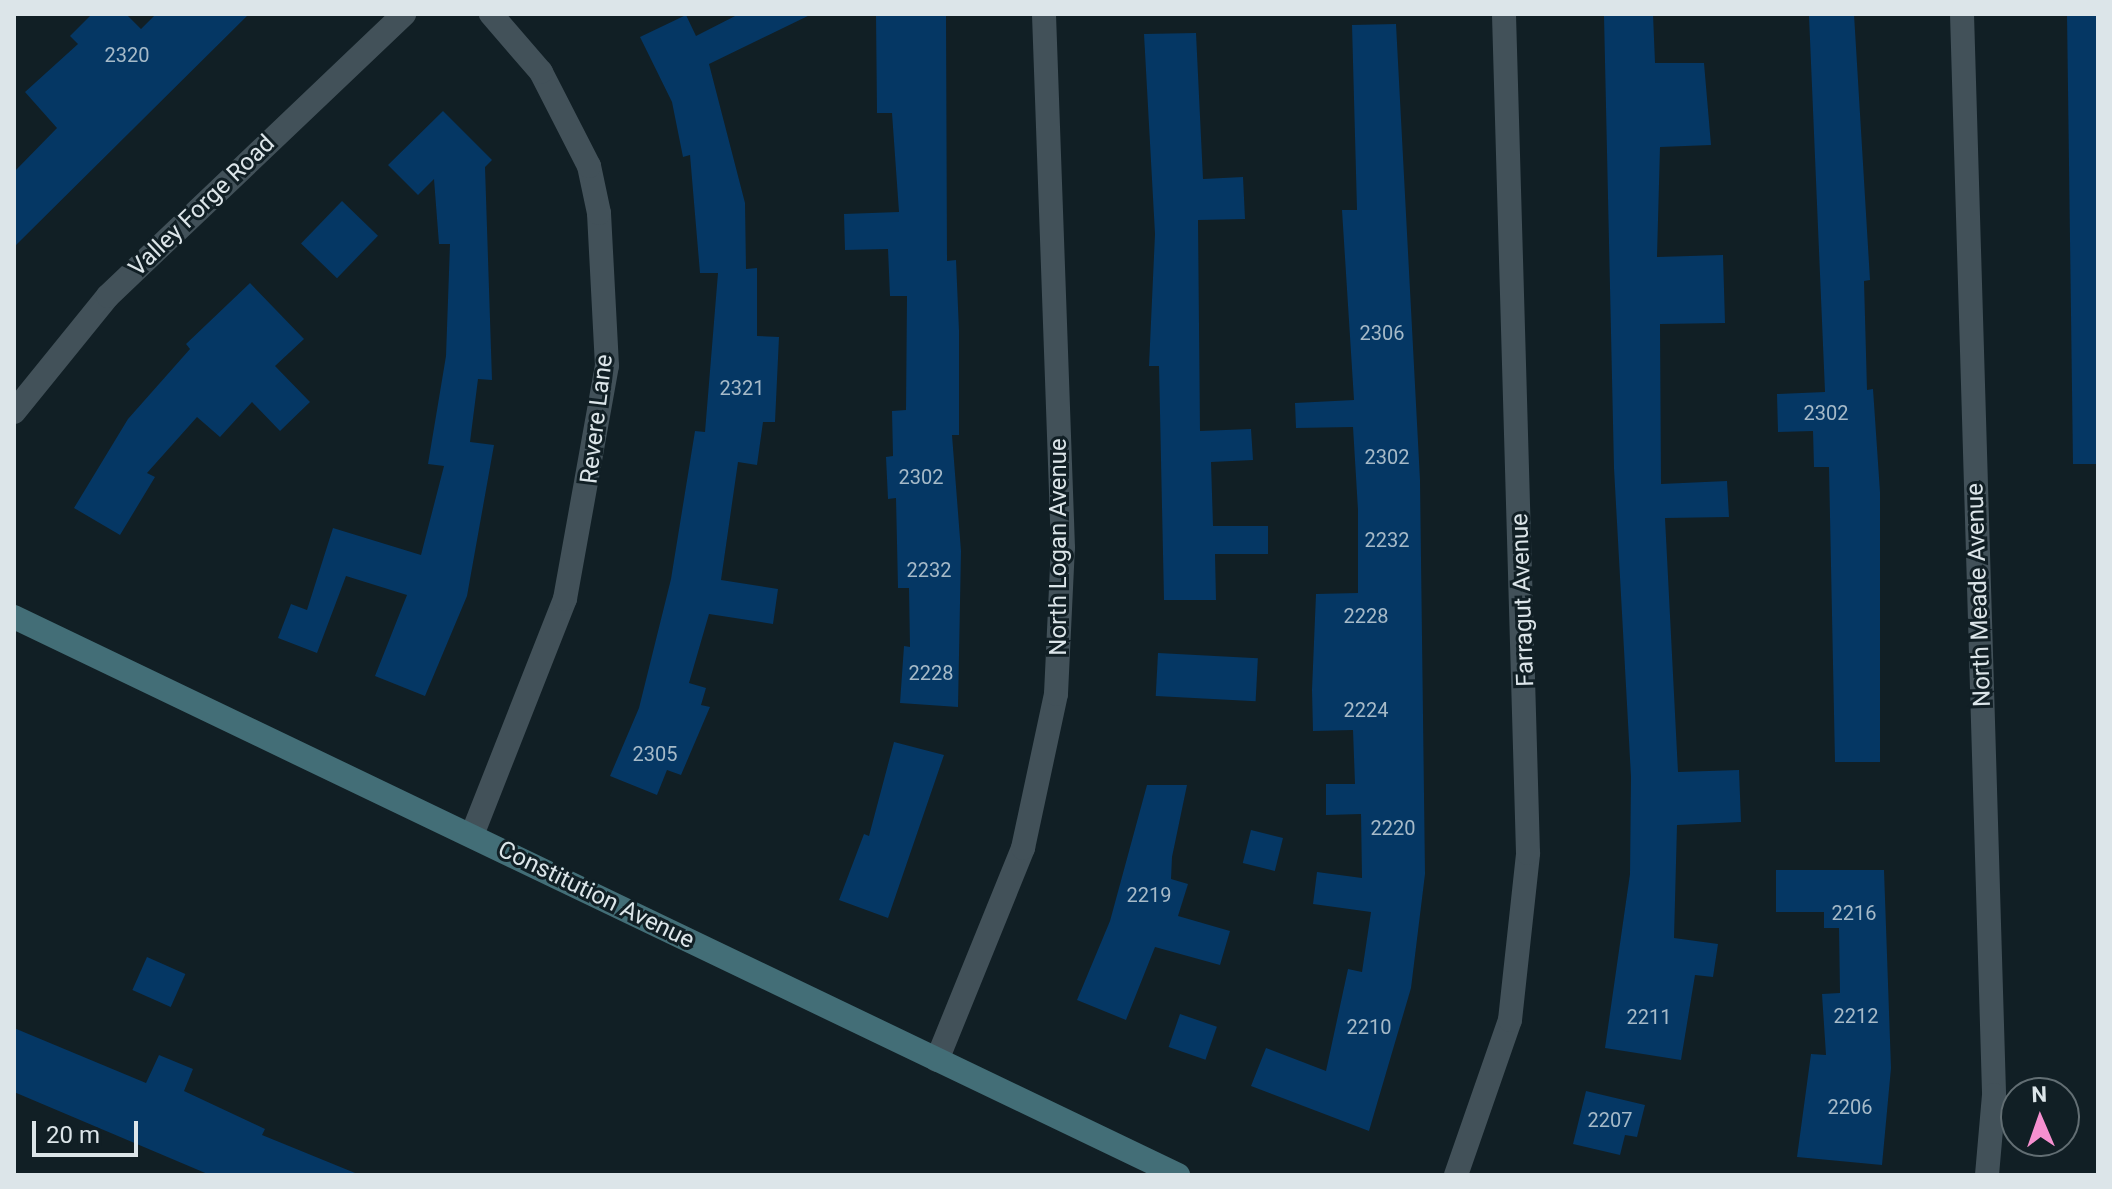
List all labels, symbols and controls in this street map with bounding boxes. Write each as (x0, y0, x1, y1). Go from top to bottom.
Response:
house number: 2320 (105, 43, 149, 67)
street label: Valley Forge Road (123, 129, 281, 283)
house number: 2306 (1360, 321, 1404, 345)
street label: Revere Lane (575, 353, 619, 485)
house number: 2321 (720, 376, 764, 400)
house number: 2302 (1804, 401, 1848, 425)
street label: North Logan Avenue (1045, 438, 1073, 656)
house number: 2302 (1365, 445, 1409, 469)
house number: 2302 (899, 465, 943, 489)
street label: North Meade Avenue (1961, 483, 1997, 707)
street label: Farragut Avenue (1506, 513, 1540, 687)
house number: 2232 (1365, 528, 1409, 552)
house number: 2232 (907, 558, 951, 582)
house number: 2228 (1344, 604, 1388, 628)
house number: 2228 (909, 661, 953, 685)
house number: 2224 (1344, 698, 1388, 722)
house number: 2305 (633, 742, 677, 766)
house number: 2220 (1371, 816, 1415, 840)
street label: Constitution Avenue (493, 835, 699, 955)
house number: 2219 (1127, 883, 1171, 907)
house number: 2216 (1832, 901, 1876, 925)
house number: 2212 (1834, 1004, 1878, 1028)
house number: 2211 (1627, 1005, 1671, 1029)
house number: 2210 (1347, 1015, 1391, 1039)
north arrow (2000, 1077, 2080, 1157)
text: N (2031, 1082, 2047, 1107)
house number: 2206 (1828, 1095, 1872, 1119)
scale bar (36, 1105, 142, 1155)
house number: 2207 (1588, 1108, 1632, 1132)
text: 20 m (46, 1121, 100, 1149)

